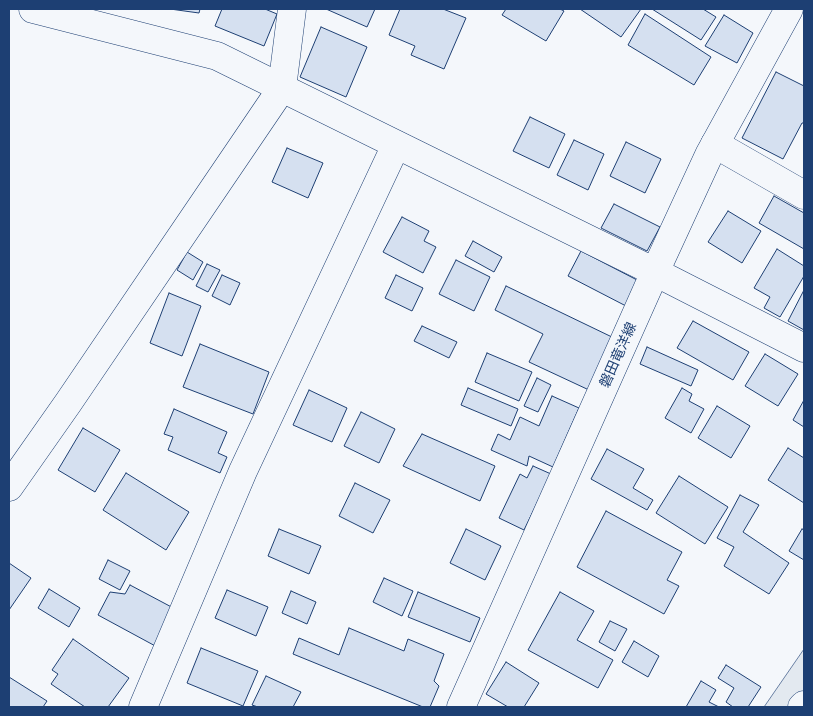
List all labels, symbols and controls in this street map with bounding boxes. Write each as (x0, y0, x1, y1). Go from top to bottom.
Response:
street label: 磐田竜洋線 (596, 320, 640, 390)

